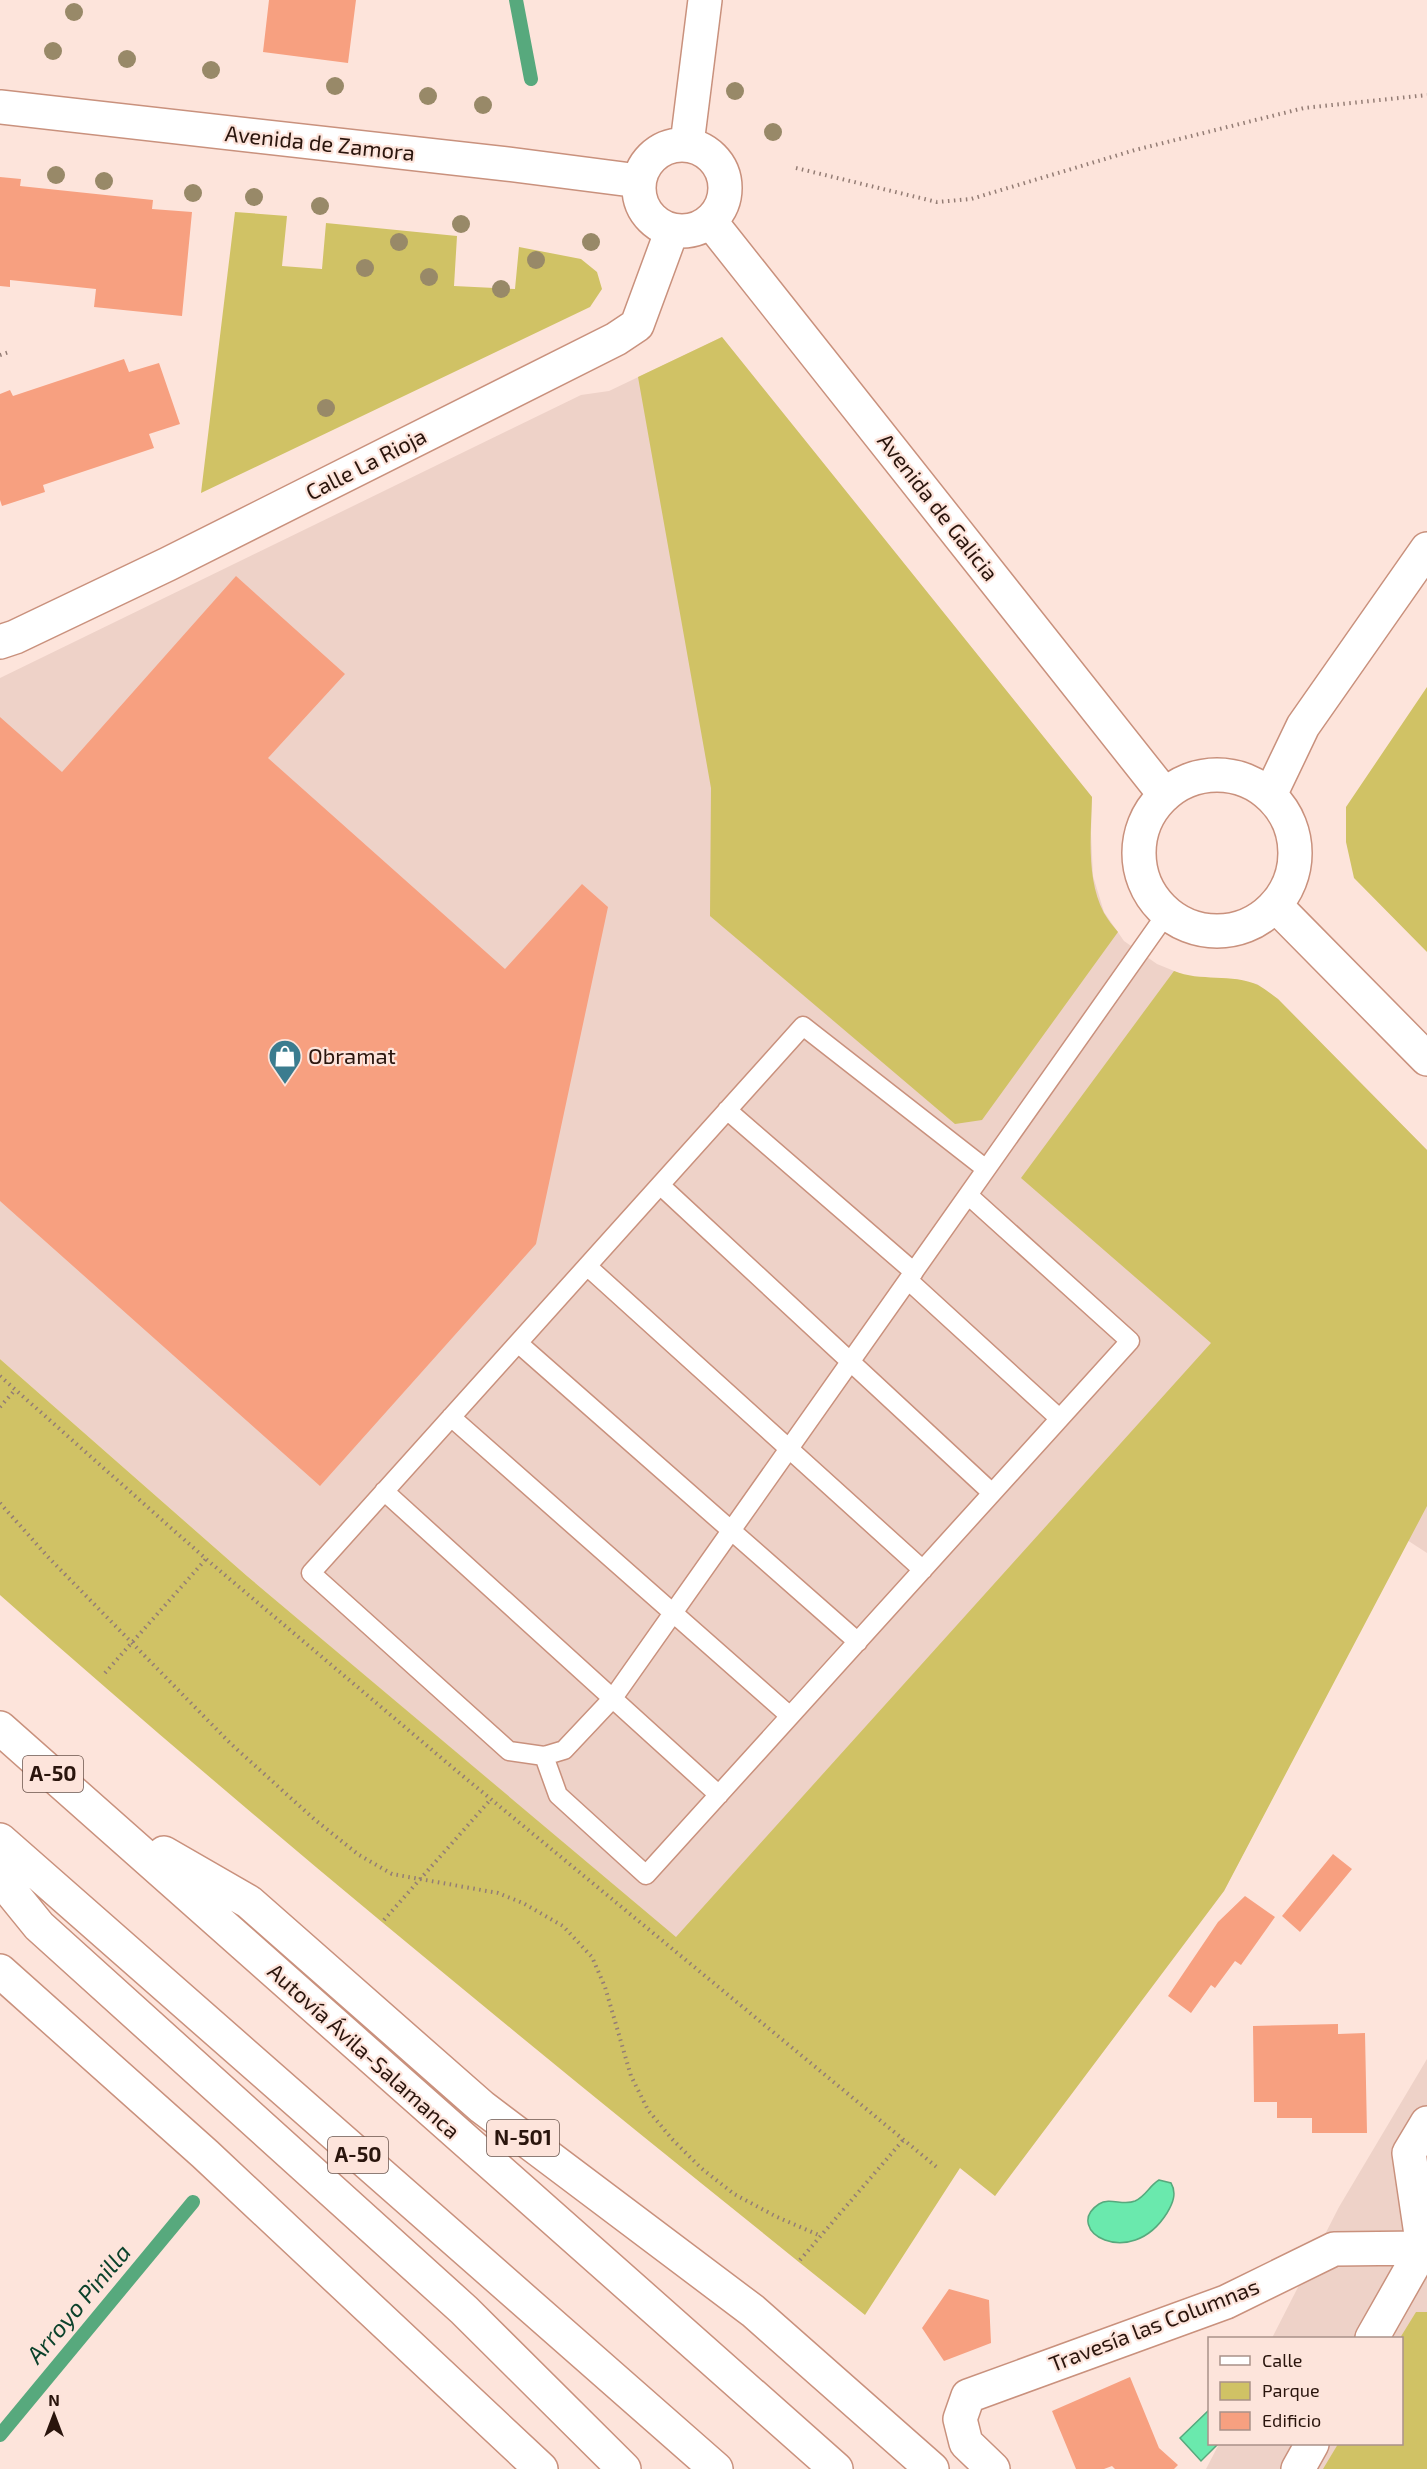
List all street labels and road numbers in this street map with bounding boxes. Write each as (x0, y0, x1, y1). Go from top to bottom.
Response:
street label: Avenida de Zamora (224, 119, 416, 165)
street label: Calle La Rioja (301, 422, 431, 506)
street label: Avenida de Galicia (873, 427, 1004, 585)
road number: A-50 (23, 1756, 83, 1792)
street label: Autovía Ávila-Salamanca (263, 1957, 466, 2143)
road number: N-501 (487, 2120, 559, 2156)
road number: A-50 (328, 2137, 388, 2173)
street label: Travesía las Columnas (1045, 2272, 1262, 2376)

